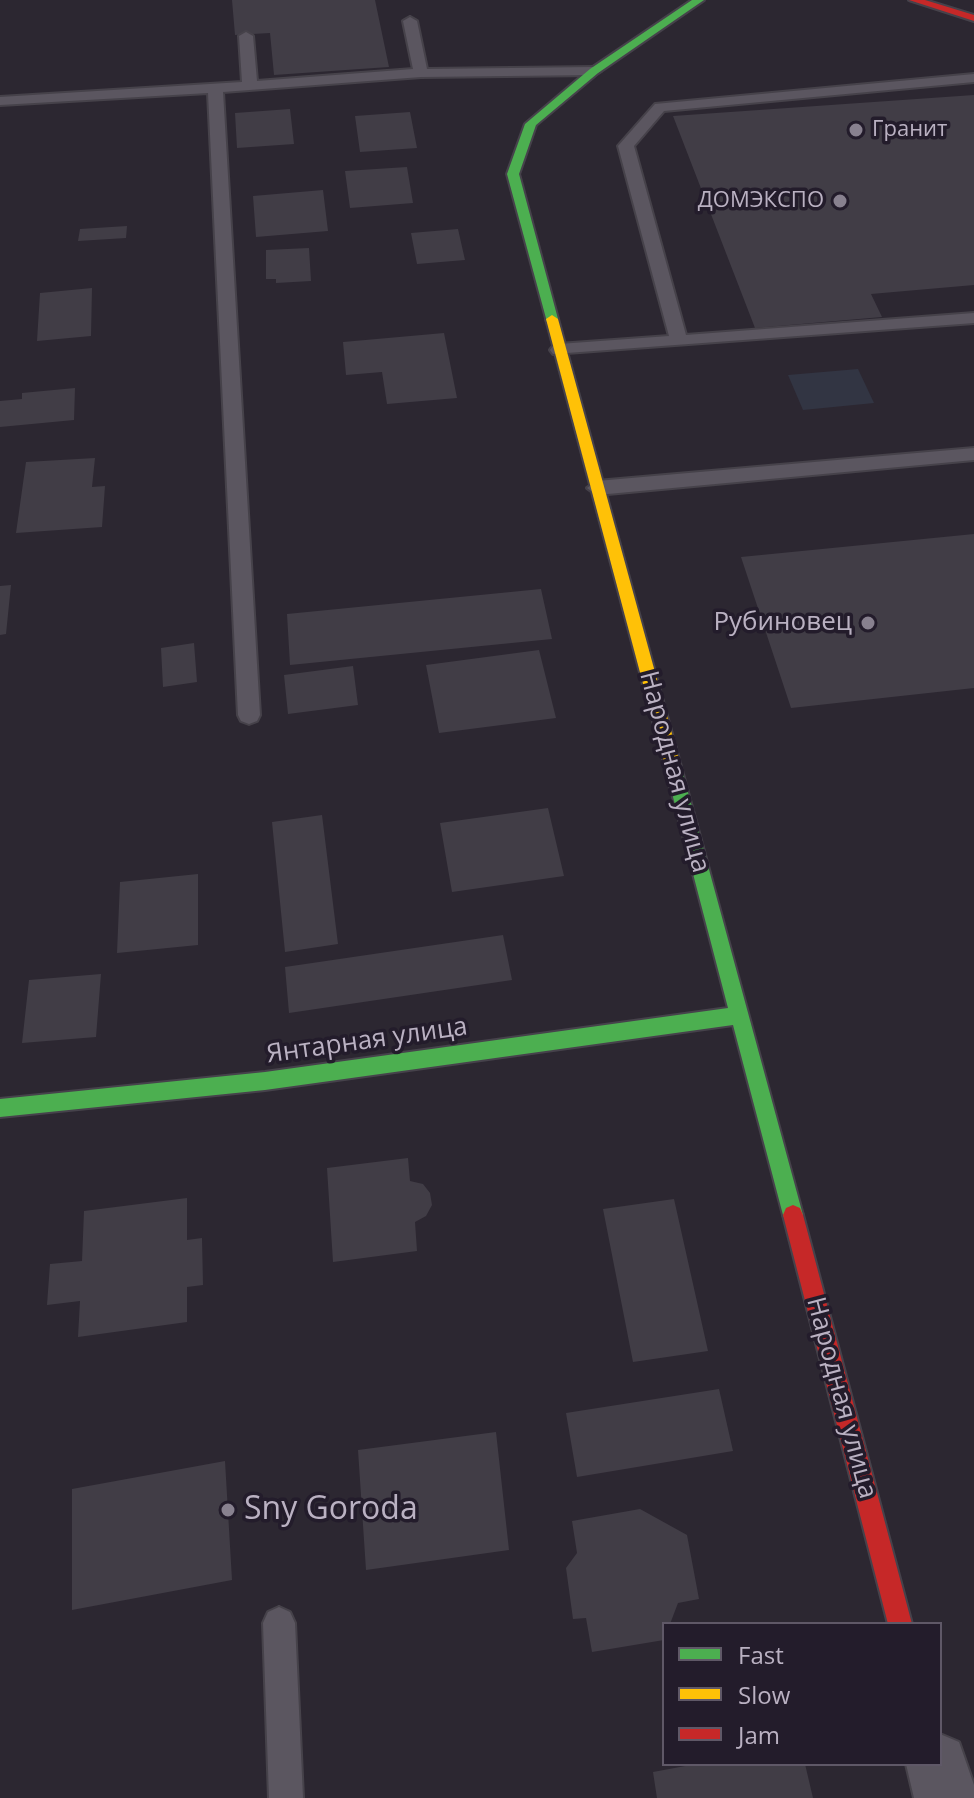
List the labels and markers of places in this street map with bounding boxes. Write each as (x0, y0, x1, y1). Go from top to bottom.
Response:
place label: Гранит (872, 117, 947, 143)
marker: Гранит (847, 121, 865, 139)
place label: ДОМЭКСПО (698, 188, 824, 214)
marker: ДОМЭКСПО (831, 192, 849, 210)
place label: Рубиновец (713, 607, 852, 639)
marker: Рубиновец (859, 614, 877, 632)
place label: Sny Goroda (244, 1491, 418, 1529)
marker: Sny Goroda (219, 1501, 237, 1519)

